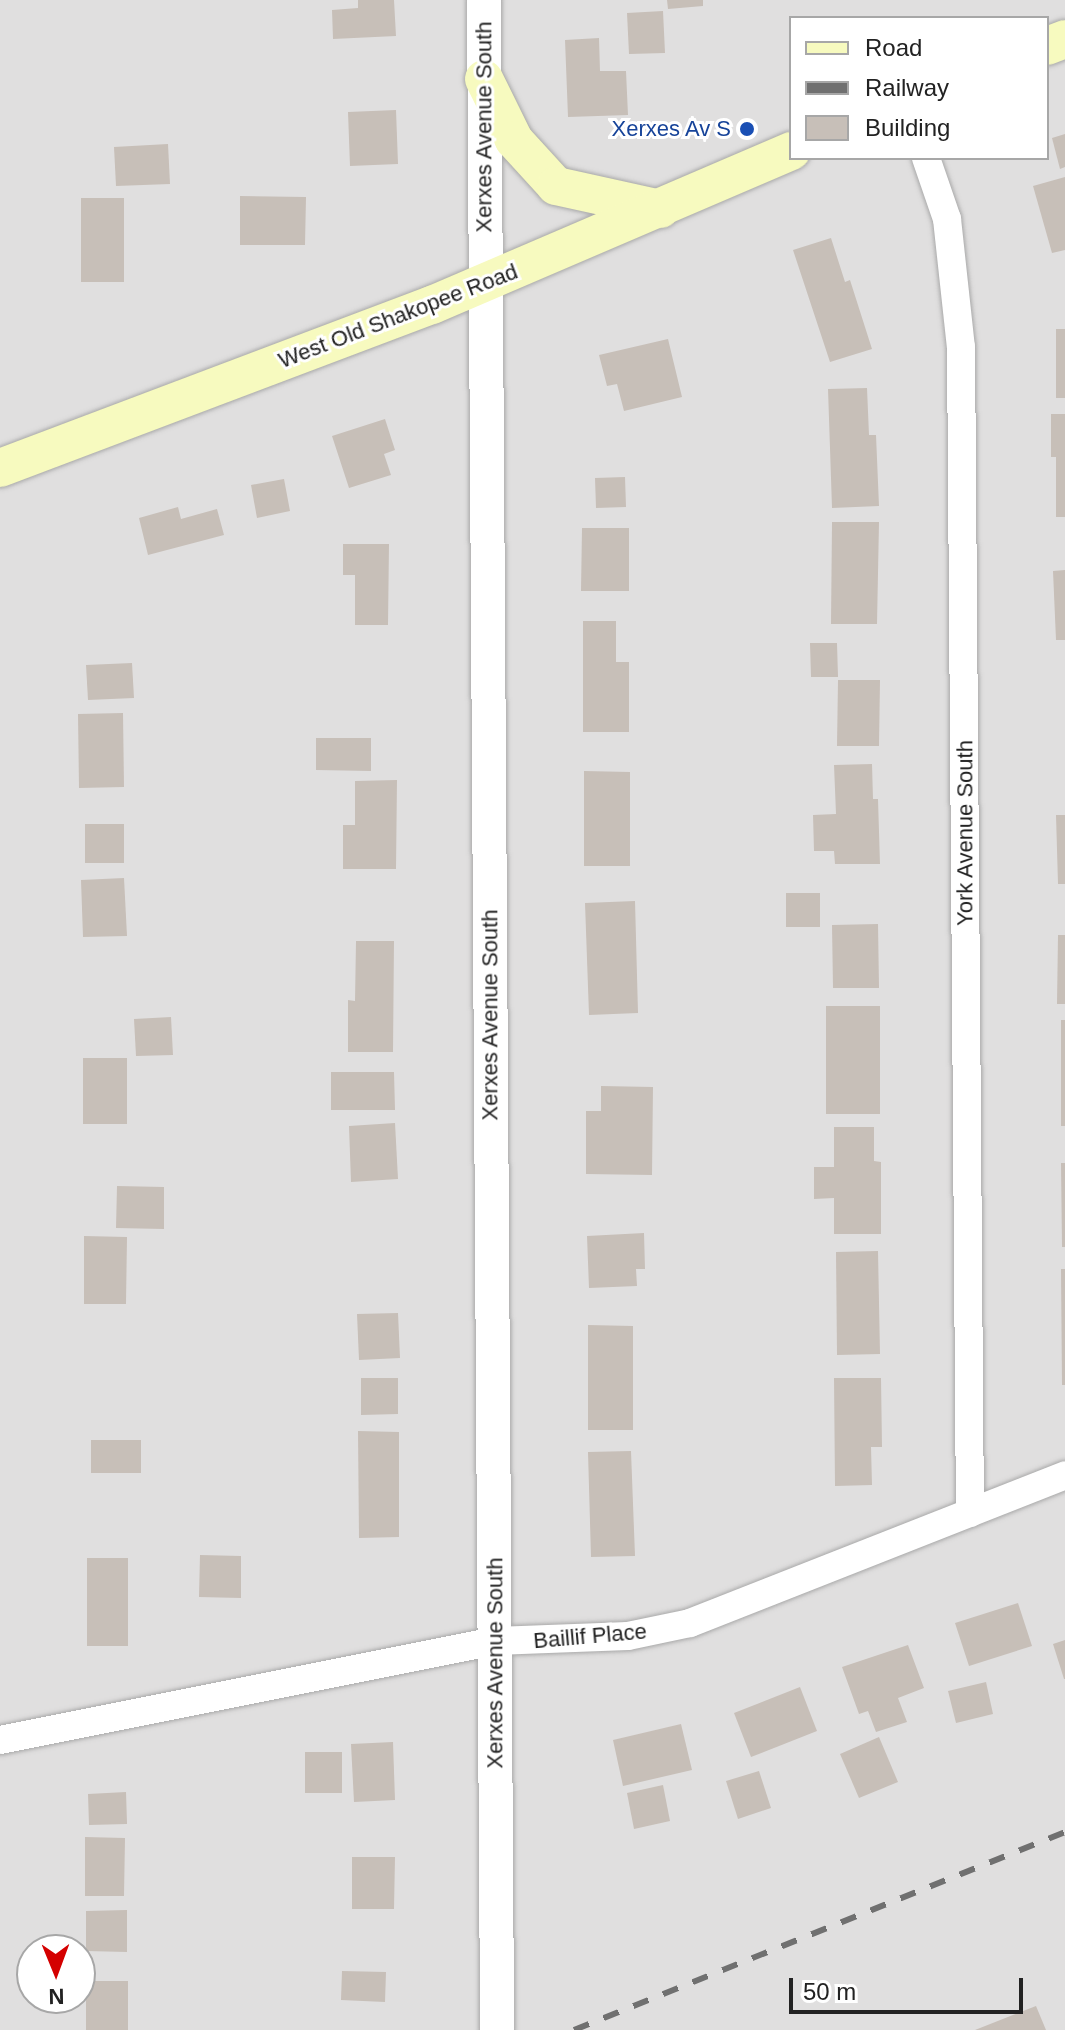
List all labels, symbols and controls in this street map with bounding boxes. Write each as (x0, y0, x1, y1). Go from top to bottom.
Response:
legend (789, 16, 1049, 160)
street label: Xerxes Avenue South (471, 21, 497, 233)
text: Road (865, 34, 922, 61)
text: Railway (865, 74, 949, 101)
text: Building (865, 114, 950, 141)
place label: Xerxes Av S (610, 116, 731, 142)
marker: Xerxes Av S (738, 120, 756, 138)
street label: West Old Shakopee Road (275, 258, 521, 374)
street label: York Avenue South (952, 739, 978, 927)
street label: Xerxes Avenue South (477, 909, 503, 1121)
street label: Xerxes Avenue South (482, 1557, 508, 1769)
street label: Baillif Place (532, 1618, 648, 1654)
north arrow (16, 1934, 96, 2014)
scale bar (793, 1962, 1027, 2012)
text: 50 m (803, 1978, 856, 2005)
text: N (48, 1984, 65, 2009)

